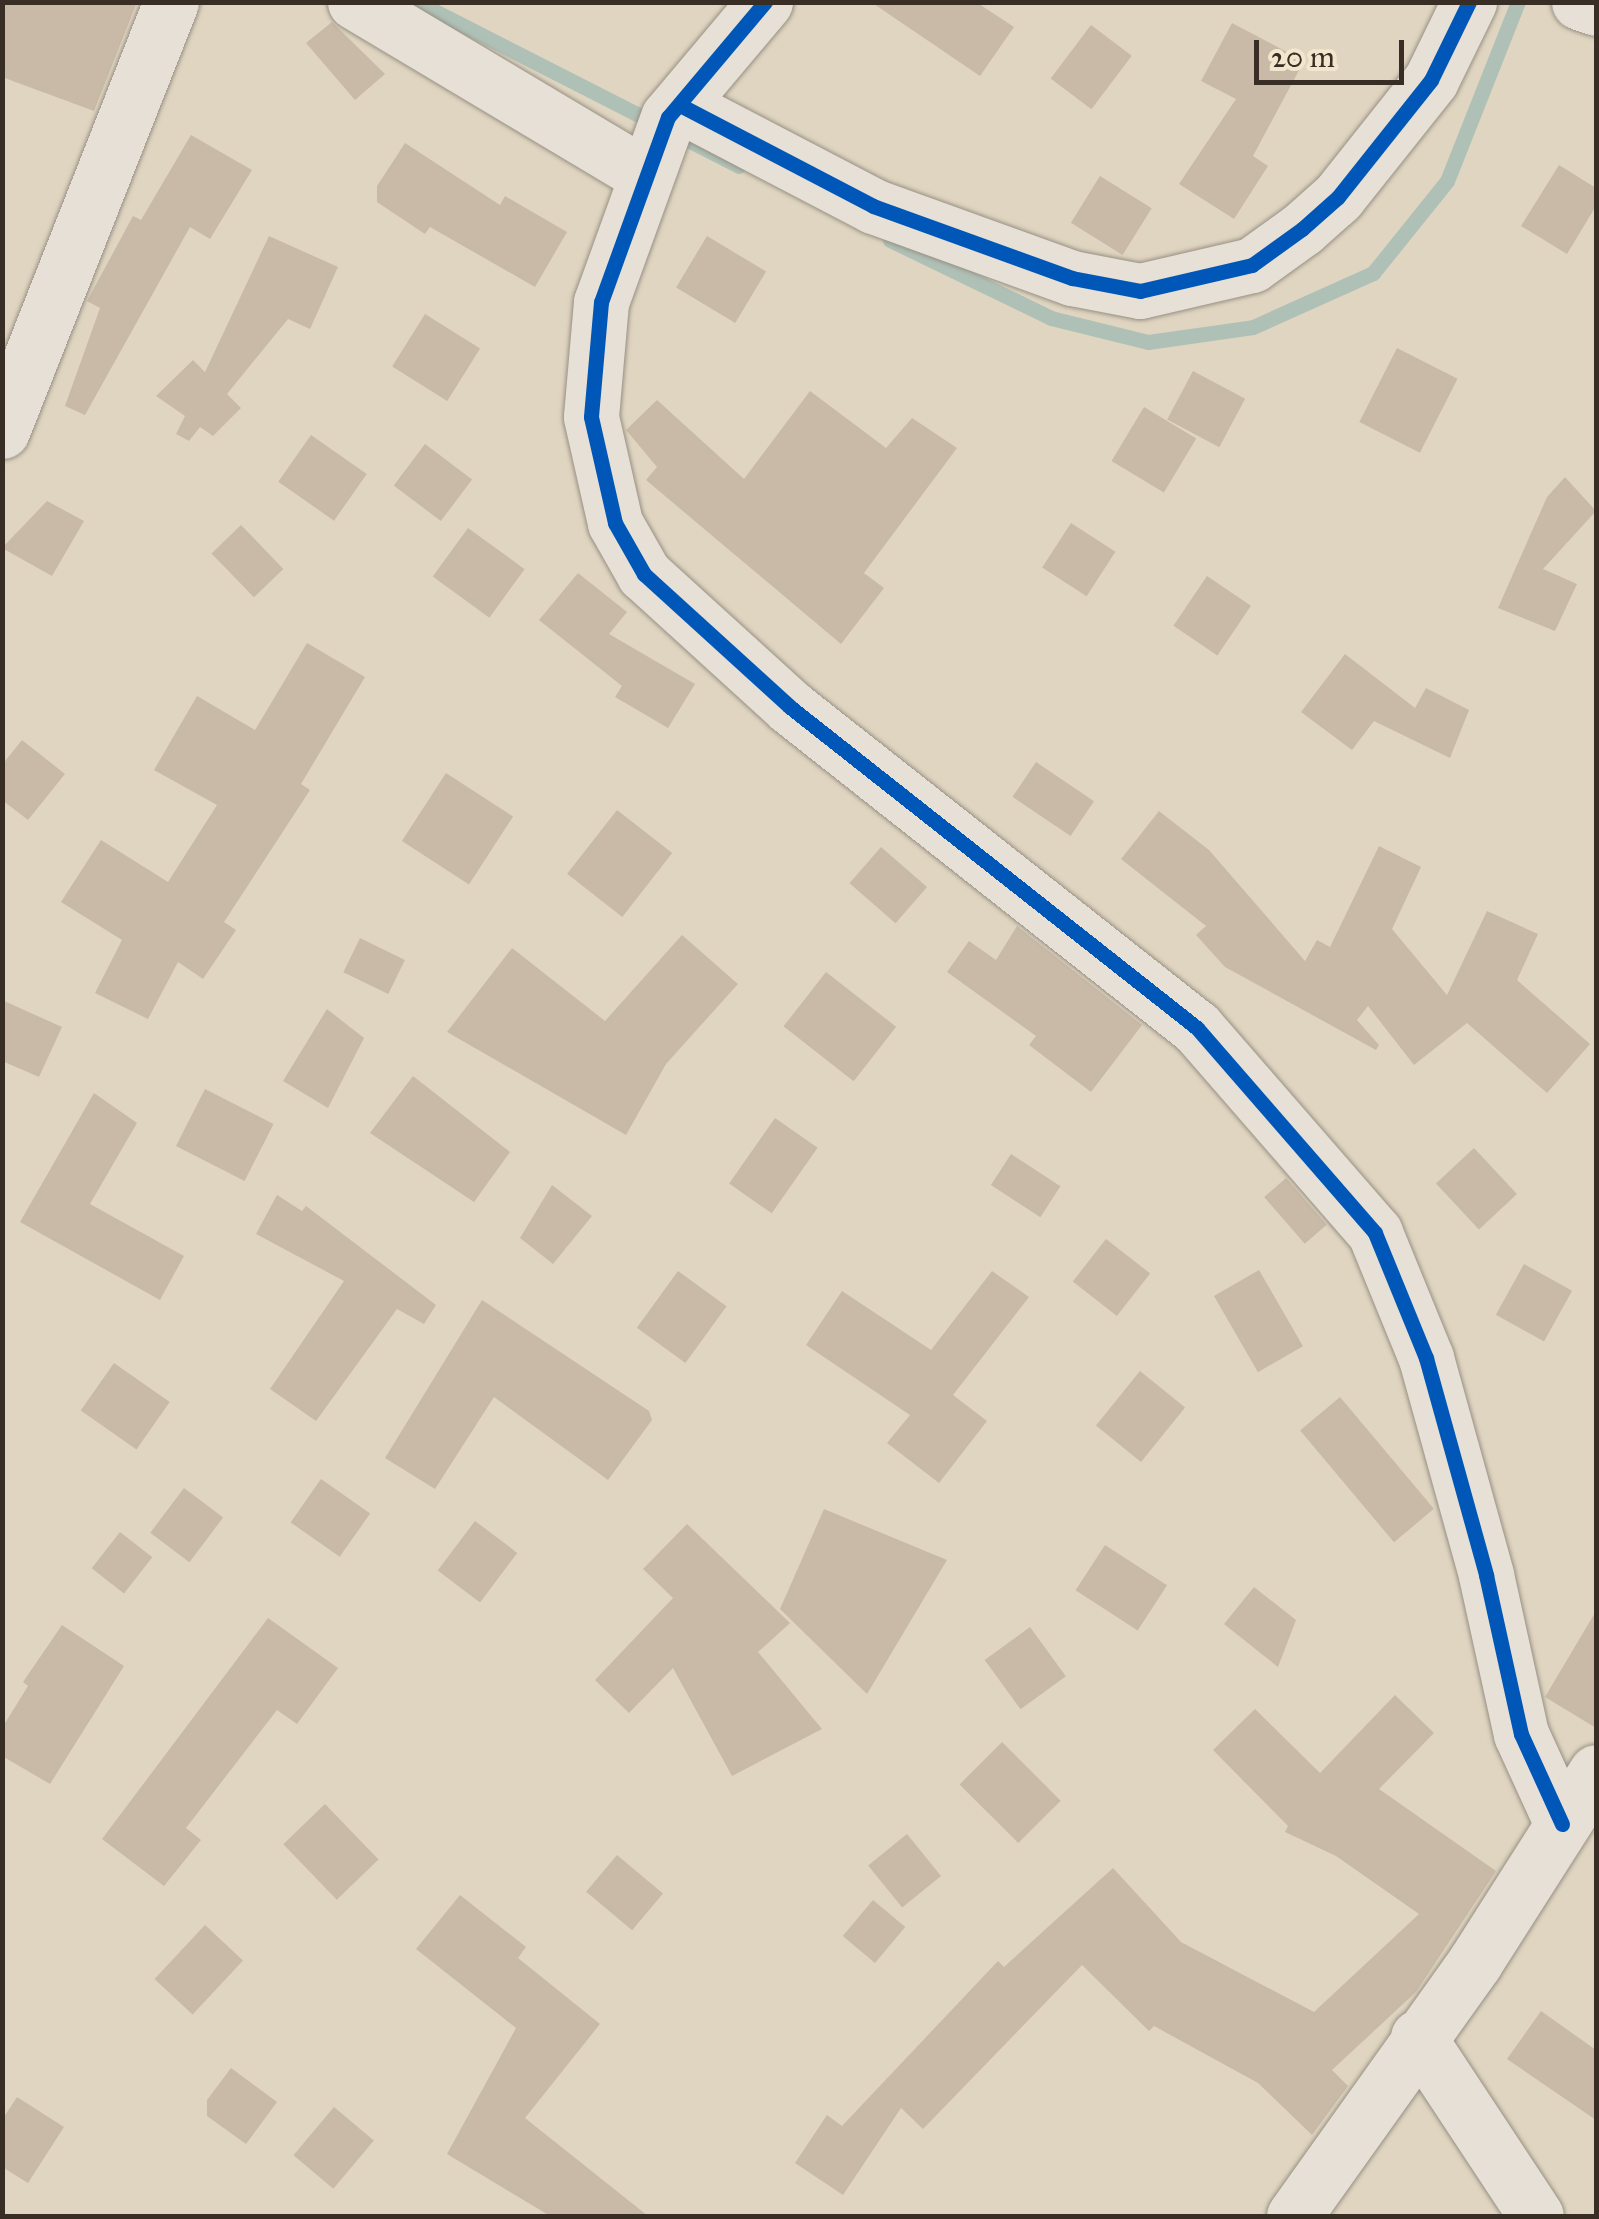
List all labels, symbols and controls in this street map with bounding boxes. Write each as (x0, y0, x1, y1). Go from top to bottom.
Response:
scale bar (1259, 20, 1409, 82)
text: 20 m (1271, 39, 1335, 75)

